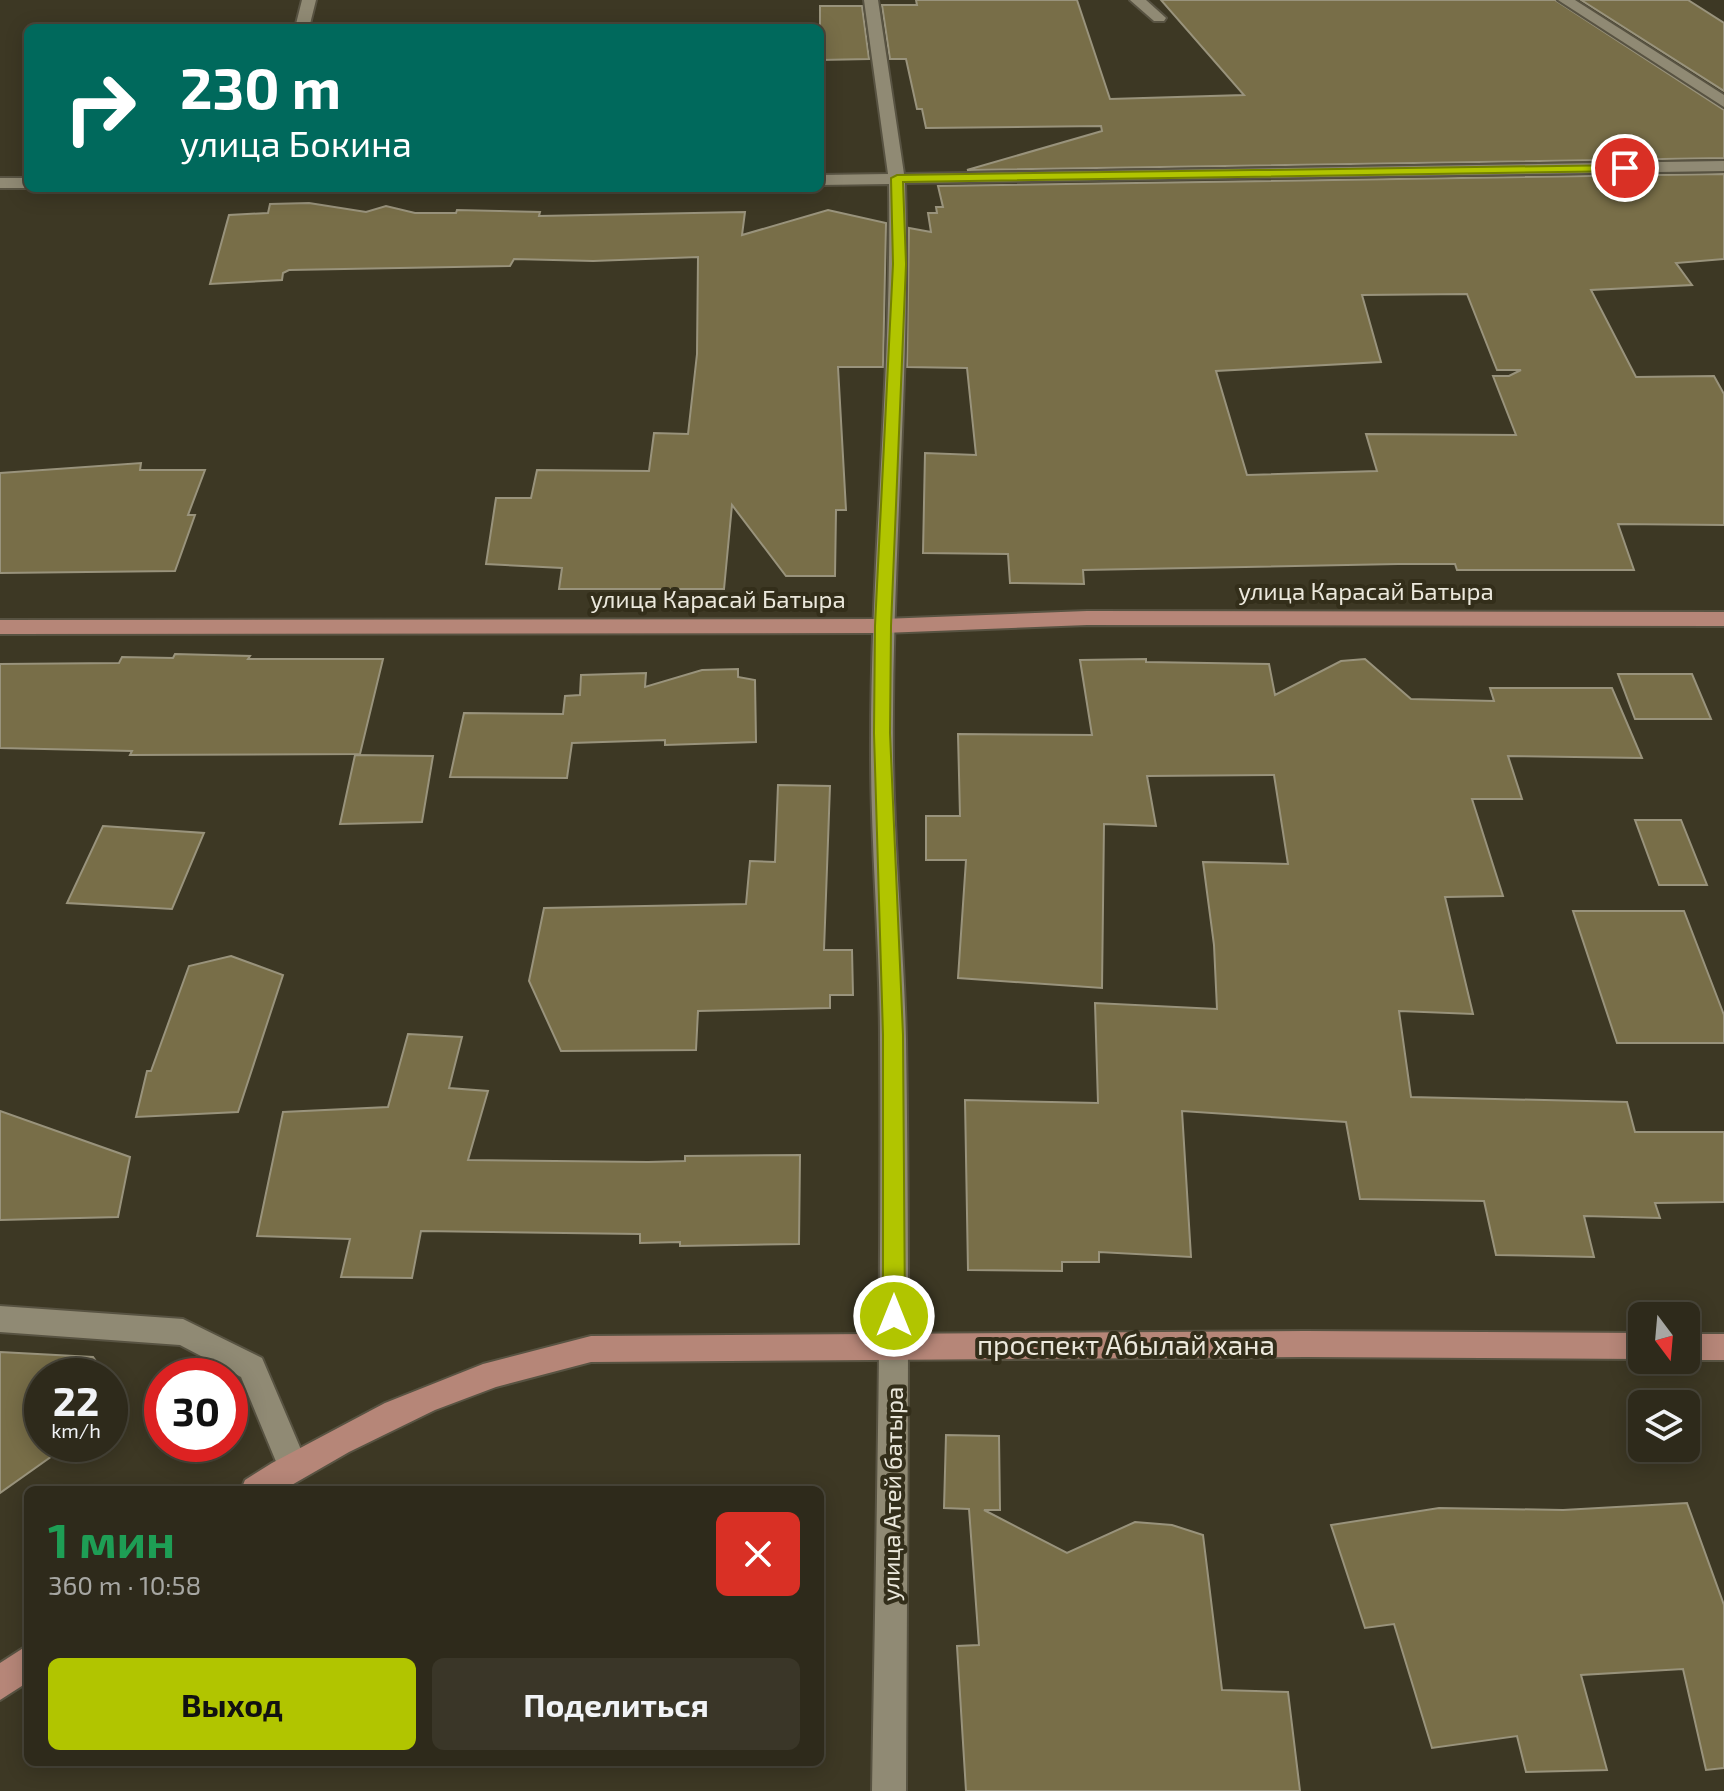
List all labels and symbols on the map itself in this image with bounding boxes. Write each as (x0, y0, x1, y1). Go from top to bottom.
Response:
pin (1591, 134, 1659, 202)
street label: улица Карасай Батыра (1238, 576, 1494, 606)
street label: улица Карасай Батыра (590, 584, 846, 614)
position arrow (852, 1274, 936, 1358)
north arrow (1628, 1302, 1700, 1374)
street label: проспект Абылай хана (977, 1327, 1275, 1361)
speed limit sign: 30 (144, 1358, 248, 1462)
street label: улица Атей батыра (875, 1386, 909, 1602)

